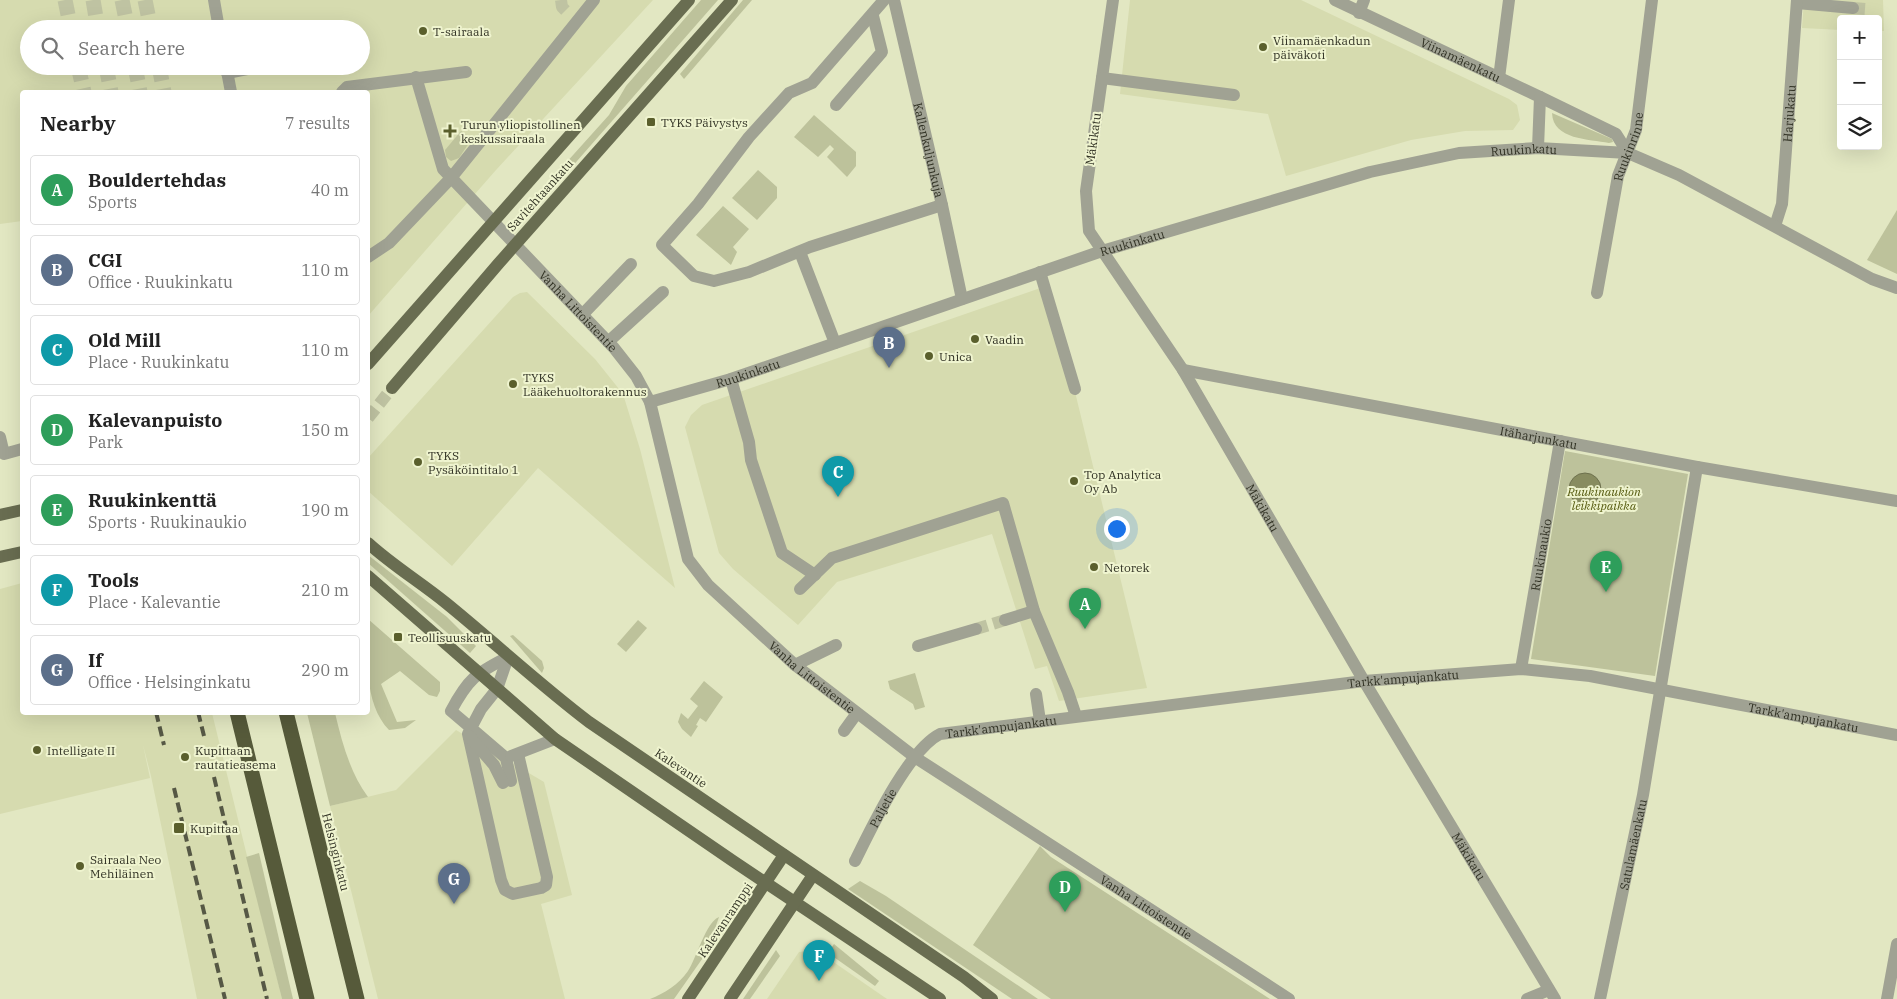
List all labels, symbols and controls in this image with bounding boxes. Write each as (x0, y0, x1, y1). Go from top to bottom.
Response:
map controls (1837, 15, 1882, 150)
button: + (1837, 15, 1882, 60)
search box (20, 20, 370, 75)
place label: T-sairaala (433, 24, 490, 39)
marker: T-sairaala (417, 25, 429, 37)
place label: Viinamäenkadun päiväkoti (1273, 33, 1371, 62)
icon: search (38, 34, 66, 62)
street label: Viinamäenkatu (1418, 34, 1504, 85)
text: Search here (78, 36, 185, 60)
marker: Viinamäenkadun päiväkoti (1257, 41, 1269, 53)
button: − (1837, 60, 1882, 105)
street label: Harjukatu (1779, 84, 1798, 143)
street label: Kallenkuljunkuja (911, 101, 948, 200)
button: layers (1837, 105, 1882, 150)
text: Nearby (40, 109, 116, 137)
street label: Mäkikatu (1082, 111, 1104, 166)
street label: Ruukinrinne (1610, 111, 1646, 182)
text: 7 results (285, 113, 350, 133)
place label: TYKS Päivystys (661, 115, 748, 130)
marker: TYKS Päivystys (645, 116, 657, 128)
place label: Turun yliopistollinen keskussairaala (461, 117, 581, 146)
marker: Turun yliopistollinen keskussairaala (443, 124, 457, 138)
street label: Ruukinkatu (1490, 140, 1558, 158)
street label: Savitehtaankatu (504, 155, 577, 234)
text: Bouldertehdas (88, 168, 226, 192)
text: A (51, 180, 63, 200)
text: 40 m (311, 180, 349, 200)
text: Sports (88, 192, 137, 212)
street label: Ruukinkatu (1098, 225, 1167, 259)
text: CGI (88, 248, 122, 272)
text: B (51, 260, 63, 280)
text: 110 m (301, 260, 349, 280)
street label: Vanha Littoistentie (536, 267, 621, 355)
text: Office · Ruukinkatu (88, 272, 233, 292)
pin: B (873, 327, 905, 368)
text: Old Mill (88, 328, 161, 352)
place label: Vaadin (985, 332, 1024, 347)
marker: Vaadin (969, 333, 981, 345)
text: C (52, 340, 62, 360)
text: 110 m (301, 340, 349, 360)
place label: Unica (939, 349, 972, 364)
marker: Unica (923, 350, 935, 362)
text: Place · Ruukinkatu (88, 352, 229, 372)
street label: Ruukinkatu (714, 355, 782, 390)
place label: TYKS Lääkehuoltorakennus (523, 370, 647, 399)
marker: TYKS Lääkehuoltorakennus (507, 378, 519, 390)
text: Kalevanpuisto (88, 408, 222, 432)
text: D (51, 420, 63, 440)
text: 150 m (301, 420, 349, 440)
street label: Itäharjunkatu (1499, 423, 1579, 452)
text: Park (88, 432, 123, 452)
place label: TYKS Pysäköintitalo 1 (428, 448, 519, 477)
marker: TYKS Pysäköintitalo 1 (412, 456, 424, 468)
pin: C (822, 456, 854, 497)
place label: Top Analytica Oy Ab (1084, 467, 1162, 496)
marker: Top Analytica Oy Ab (1068, 475, 1080, 487)
street label: Mäkikatu (1243, 481, 1283, 535)
park label: Ruukinaukion leikkipaikka (1566, 484, 1641, 513)
text: Ruukinkenttä (88, 488, 217, 512)
text: E (52, 500, 62, 520)
text: 190 m (301, 500, 349, 520)
text: Sports · Ruukinaukio (88, 512, 247, 532)
your location (1104, 516, 1130, 542)
street label: Ruukinaukio (1527, 517, 1554, 592)
pin: E (1590, 551, 1622, 592)
place label: Netorek (1104, 560, 1149, 575)
marker: Netorek (1088, 561, 1100, 573)
text: Tools (88, 568, 139, 592)
text: F (52, 580, 62, 600)
text: 210 m (301, 580, 349, 600)
pin: A (1069, 588, 1101, 629)
text: Place · Kalevantie (88, 592, 221, 612)
place label: Teollisuuskatu (408, 630, 492, 645)
marker: Teollisuuskatu (392, 631, 404, 643)
street label: Vanha Littoistentie (766, 637, 858, 716)
text: If (88, 648, 103, 672)
text: G (51, 660, 63, 680)
text: 290 m (301, 660, 349, 680)
street label: Tarkk'ampujankatu (1346, 666, 1460, 691)
text: Office · Helsinginkatu (88, 672, 251, 692)
street label: Tarkk'ampujankatu (1747, 699, 1860, 735)
street label: Tarkk'ampujankatu (944, 712, 1058, 741)
place label: Intelligate II (47, 743, 115, 758)
place label: Kupittaan rautatieasema (195, 743, 277, 772)
marker: Intelligate II (31, 744, 43, 756)
street label: Kalevantie (652, 745, 710, 791)
marker: Kupittaan rautatieasema (179, 751, 191, 763)
street label: Paljetie (866, 786, 899, 830)
street label: Satulamäenkatu (1616, 797, 1650, 891)
street label: Helsinginkatu (319, 811, 353, 893)
marker: Kupittaa (172, 821, 186, 835)
place label: Kupittaa (190, 821, 239, 836)
street label: Mäkikatu (1449, 830, 1490, 883)
place label: Sairaala Neo Mehiläinen (90, 852, 161, 881)
marker: Sairaala Neo Mehiläinen (74, 860, 86, 872)
pin: G (438, 863, 470, 904)
pin: D (1049, 871, 1081, 912)
street label: Vanha Littoistentie (1097, 872, 1195, 942)
street label: Kalevanramppi (694, 880, 756, 960)
pin: F (803, 940, 835, 981)

